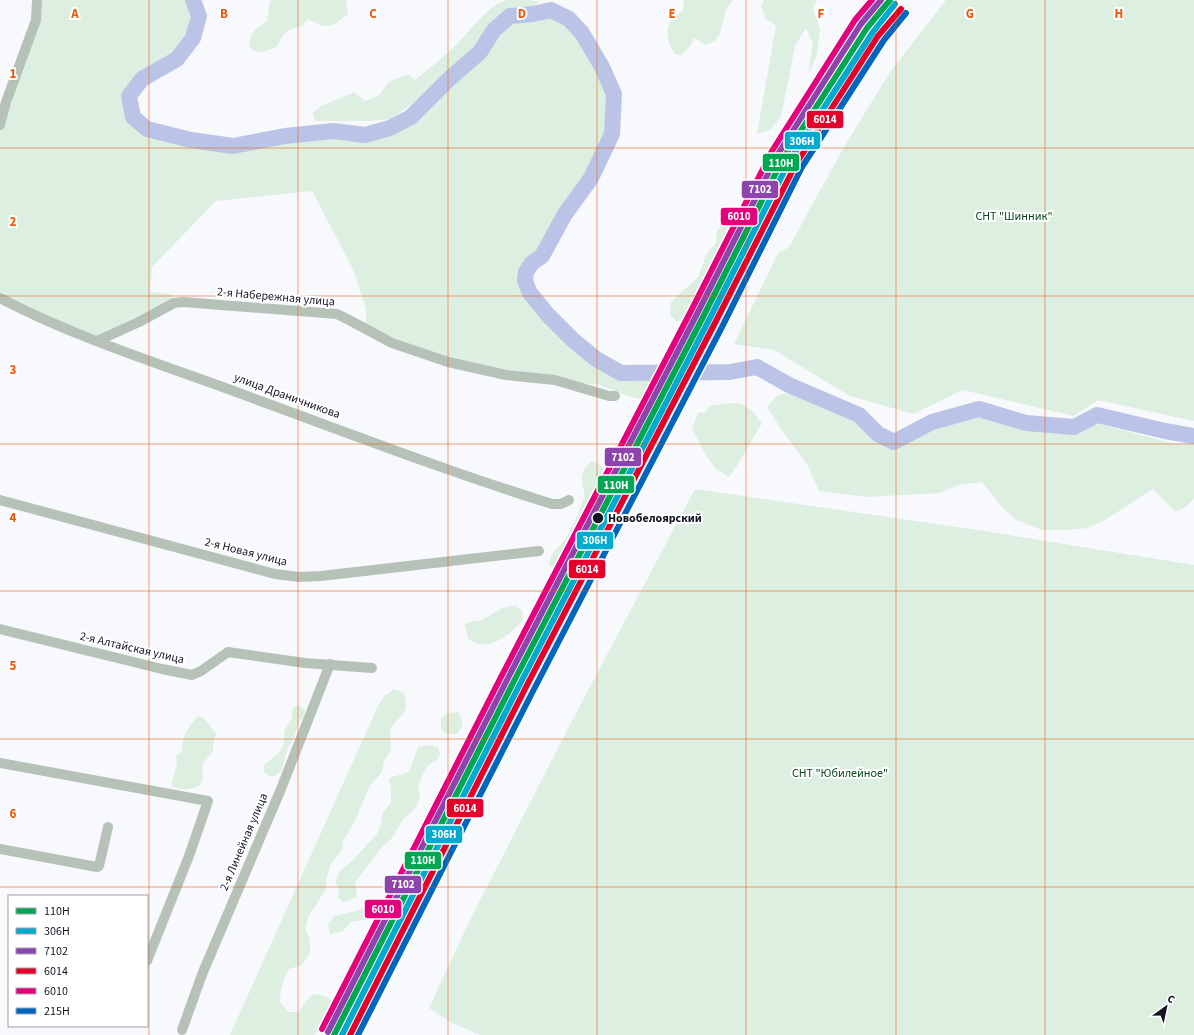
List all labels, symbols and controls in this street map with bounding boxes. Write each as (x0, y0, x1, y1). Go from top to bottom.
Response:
text: A (70, 5, 79, 23)
text: B (220, 5, 228, 23)
text: C (369, 5, 377, 23)
text: D (518, 5, 526, 23)
text: E (668, 5, 676, 23)
text: F (818, 5, 825, 23)
text: G (966, 5, 974, 23)
text: H (1115, 5, 1123, 23)
text: 1 (10, 65, 17, 83)
line badge: 6014 (806, 110, 844, 129)
text: 6014 (813, 112, 837, 127)
line badge: 306Н (784, 131, 821, 150)
text: 306Н (790, 134, 814, 149)
line badge: 110Н (762, 153, 800, 172)
text: 110Н (769, 156, 793, 171)
line badge: 7102 (741, 180, 779, 199)
text: 7102 (748, 182, 772, 197)
line badge: 6010 (720, 207, 758, 226)
park label: СНТ "Шинник" (975, 208, 1053, 225)
text: 6010 (727, 209, 751, 224)
text: 2 (10, 213, 17, 231)
street label: 2-я Набережная улица (216, 283, 336, 311)
text: 3 (10, 361, 17, 379)
street label: улица Драничникова (232, 369, 342, 423)
line badge: 7102 (604, 447, 642, 467)
text: 7102 (611, 450, 635, 465)
line badge: 110Н (597, 475, 635, 494)
text: 110Н (604, 478, 628, 493)
text: 4 (10, 509, 17, 527)
place label: Новобелоярский (608, 510, 702, 527)
marker: Новобелоярский (591, 511, 605, 525)
line badge: 306Н (576, 531, 614, 550)
text: 306Н (583, 533, 607, 548)
street label: 2-я Новая улица (203, 534, 289, 570)
line badge: 6014 (568, 559, 606, 579)
text: 6014 (575, 562, 599, 577)
street label: 2-я Алтайская улица (78, 628, 186, 668)
text: 5 (10, 657, 17, 675)
park label: СНТ "Юбилейное" (792, 765, 888, 782)
street label: 2-я Линейная улица (216, 790, 272, 894)
line badge: 6014 (446, 798, 484, 818)
text: 6014 (453, 801, 477, 816)
text: 6 (10, 805, 17, 823)
line badge: 306Н (425, 825, 463, 844)
text: 306Н (432, 827, 456, 842)
line badge: 110Н (404, 851, 442, 870)
text: 110Н (411, 853, 435, 868)
line badge: 7102 (384, 875, 422, 894)
text: 7102 (391, 877, 415, 892)
legend (8, 895, 148, 1027)
line badge: 6010 (364, 899, 402, 919)
text: 6010 (371, 902, 395, 917)
text: 110Н (44, 903, 70, 920)
text: 306Н (44, 923, 70, 940)
text: 7102 (44, 943, 68, 960)
text: 6014 (44, 963, 68, 980)
text: 6010 (44, 983, 68, 1000)
north arrow (1146, 987, 1186, 1027)
text: С (1164, 991, 1178, 1007)
text: 215Н (44, 1003, 70, 1020)

